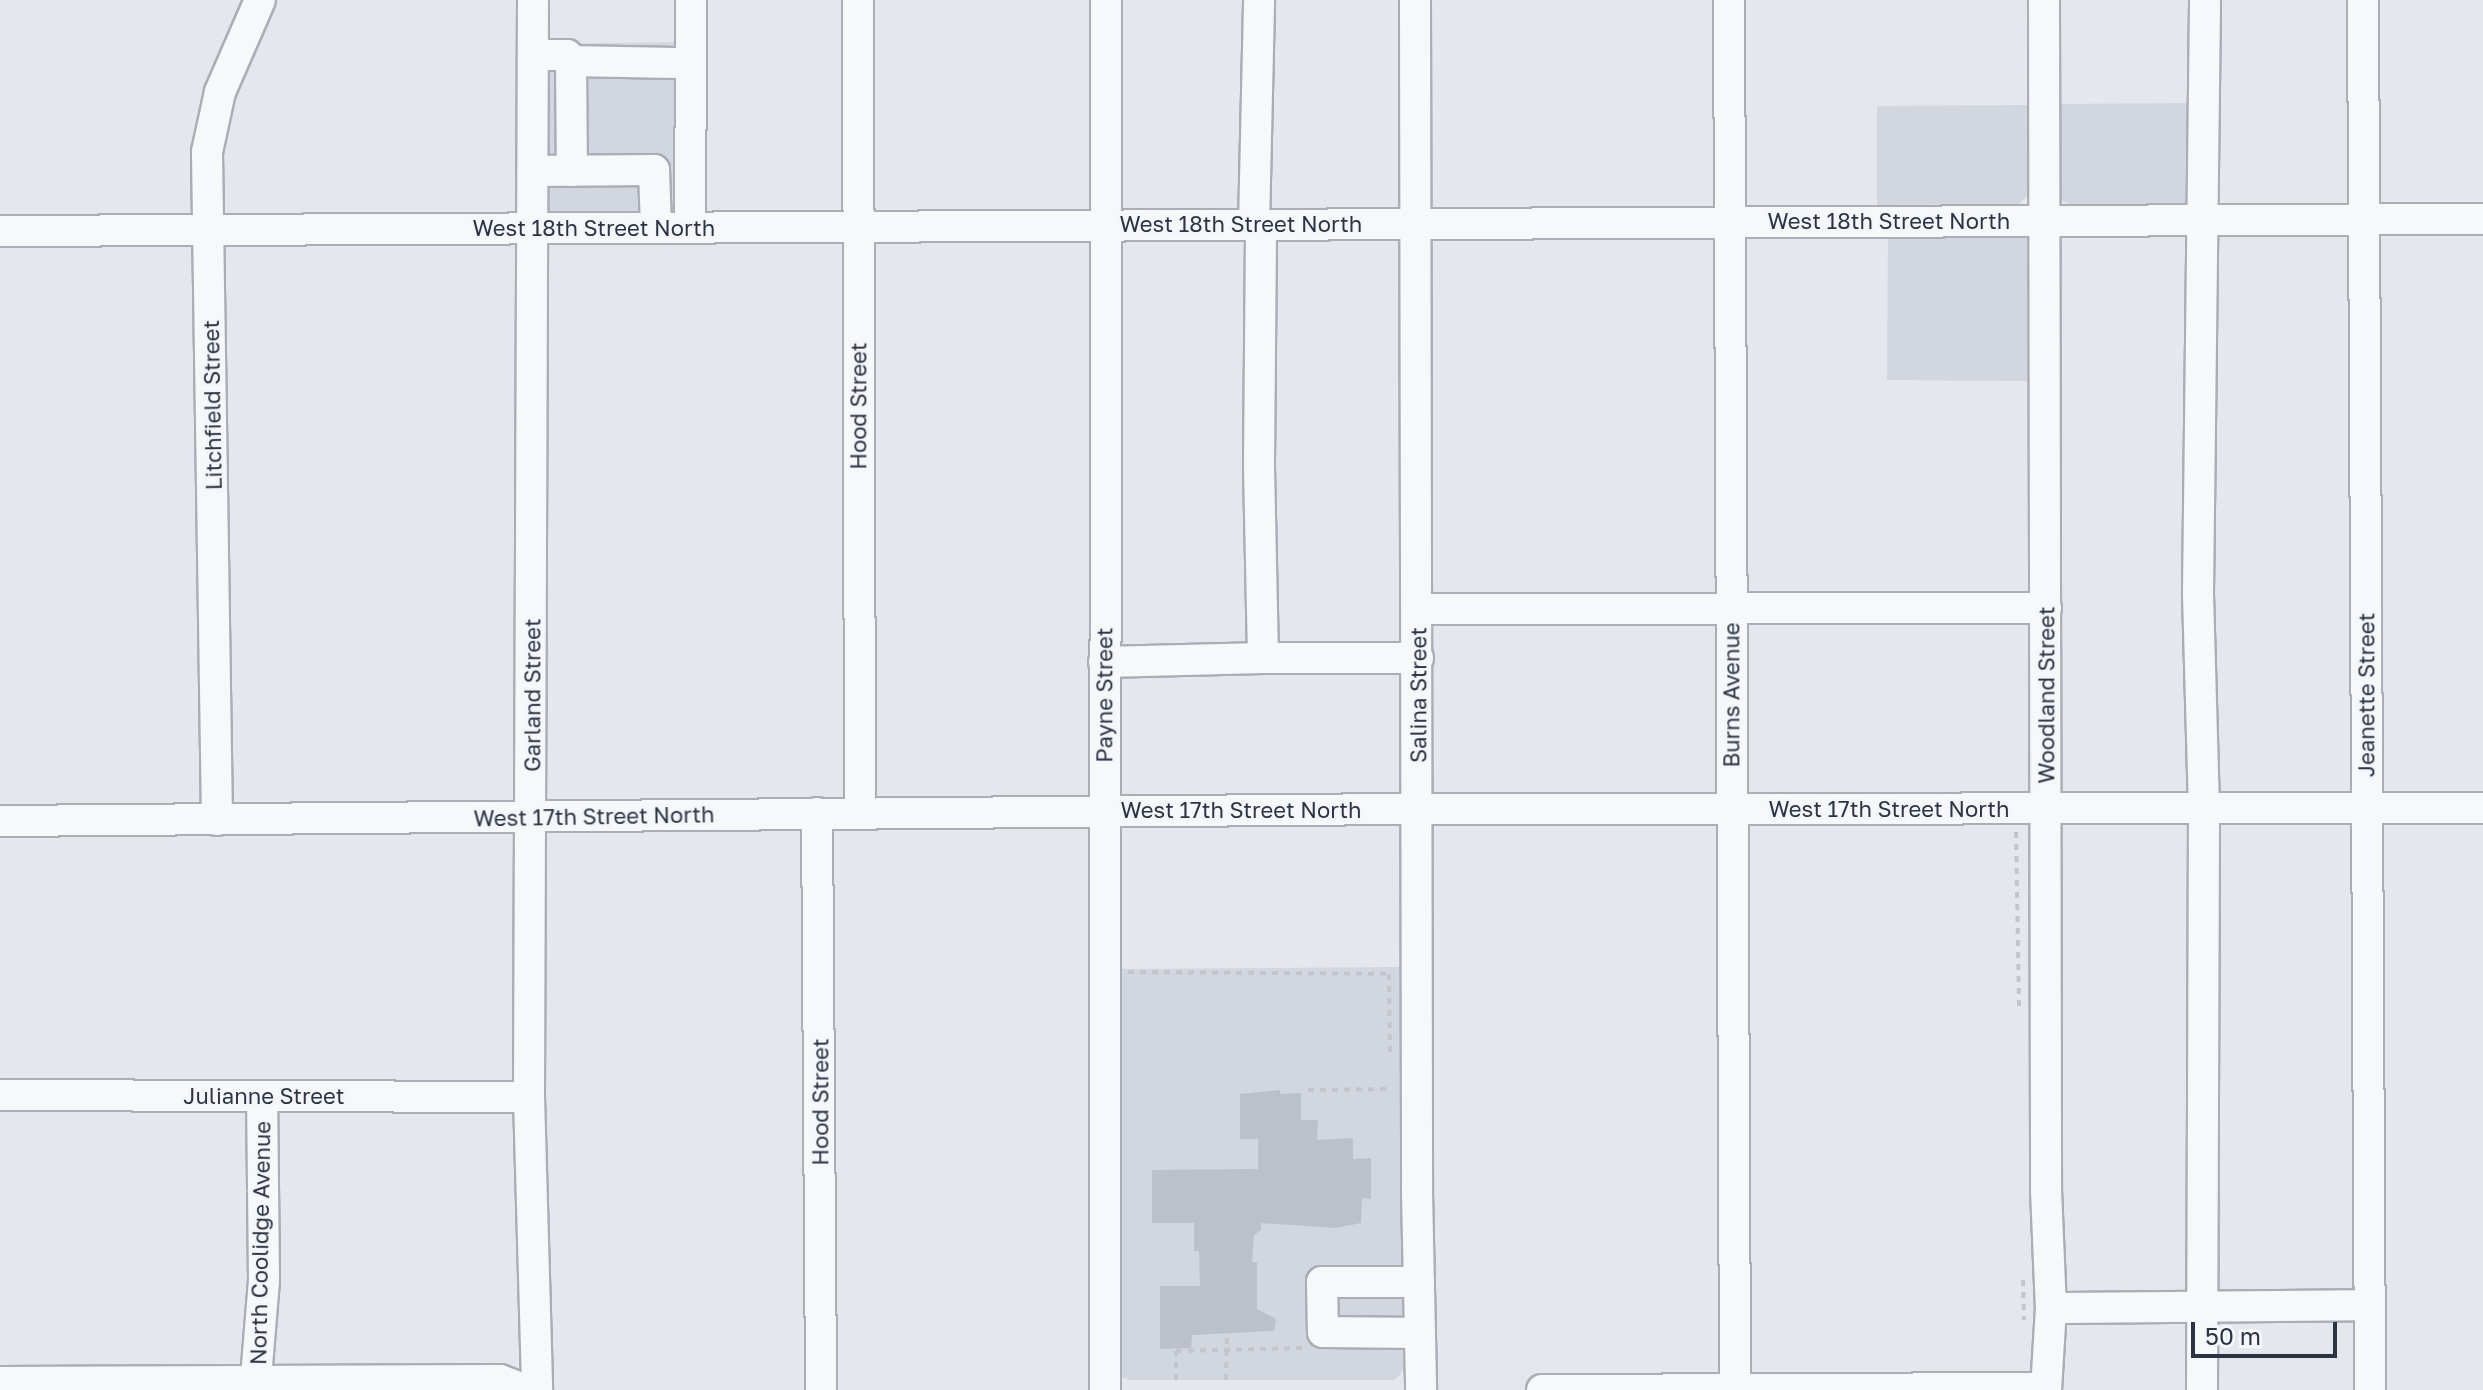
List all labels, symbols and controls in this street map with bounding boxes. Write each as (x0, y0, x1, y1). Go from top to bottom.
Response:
street label: West 18th Street North (1768, 208, 2010, 234)
street label: West 18th Street North (1120, 211, 1362, 237)
street label: West 18th Street North (473, 215, 715, 241)
street label: Litchfield Street (197, 320, 227, 490)
street label: Hood Street (845, 342, 871, 470)
street label: Woodland Street (2033, 606, 2059, 784)
street label: Jeanette Street (2353, 613, 2379, 777)
street label: Garland Street (519, 618, 545, 772)
street label: Burns Avenue (1718, 623, 1744, 767)
street label: Payne Street (1091, 627, 1117, 763)
street label: Salina Street (1405, 627, 1431, 763)
street label: West 17th Street North (1768, 796, 2010, 822)
street label: West 17th Street North (1120, 797, 1362, 823)
street label: West 17th Street North (473, 801, 715, 831)
street label: Hood Street (807, 1038, 833, 1166)
street label: Julianne Street (183, 1083, 345, 1109)
street label: North Coolidge Avenue (245, 1121, 275, 1365)
scale bar (2195, 1306, 2341, 1356)
text: 50 m (2205, 1321, 2261, 1350)

